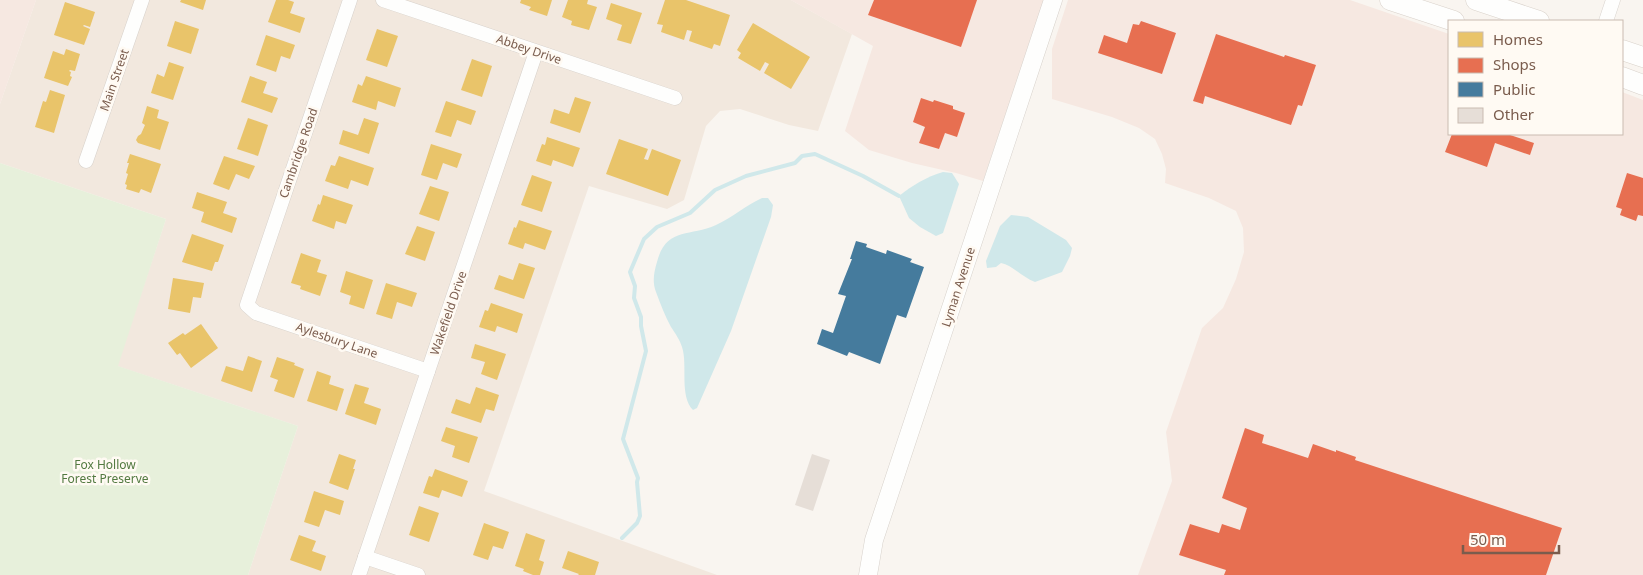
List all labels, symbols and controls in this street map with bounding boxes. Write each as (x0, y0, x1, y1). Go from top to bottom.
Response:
legend (1448, 20, 1623, 135)
text: Homes (1493, 29, 1543, 49)
street label: Abbey Drive (494, 30, 564, 68)
street label: Main Street (95, 46, 133, 113)
text: Shops (1493, 54, 1536, 74)
text: Public (1493, 79, 1536, 99)
text: Other (1493, 104, 1534, 124)
street label: Cambridge Road (275, 106, 321, 200)
street label: Lyman Avenue (937, 245, 979, 329)
street label: Wakefield Drive (426, 268, 470, 357)
street label: Aylesbury Lane (294, 318, 380, 362)
park label: Fox Hollow Forest Preserve (61, 456, 149, 487)
scale bar (1463, 522, 1559, 554)
text: 50 m (1470, 529, 1505, 549)

